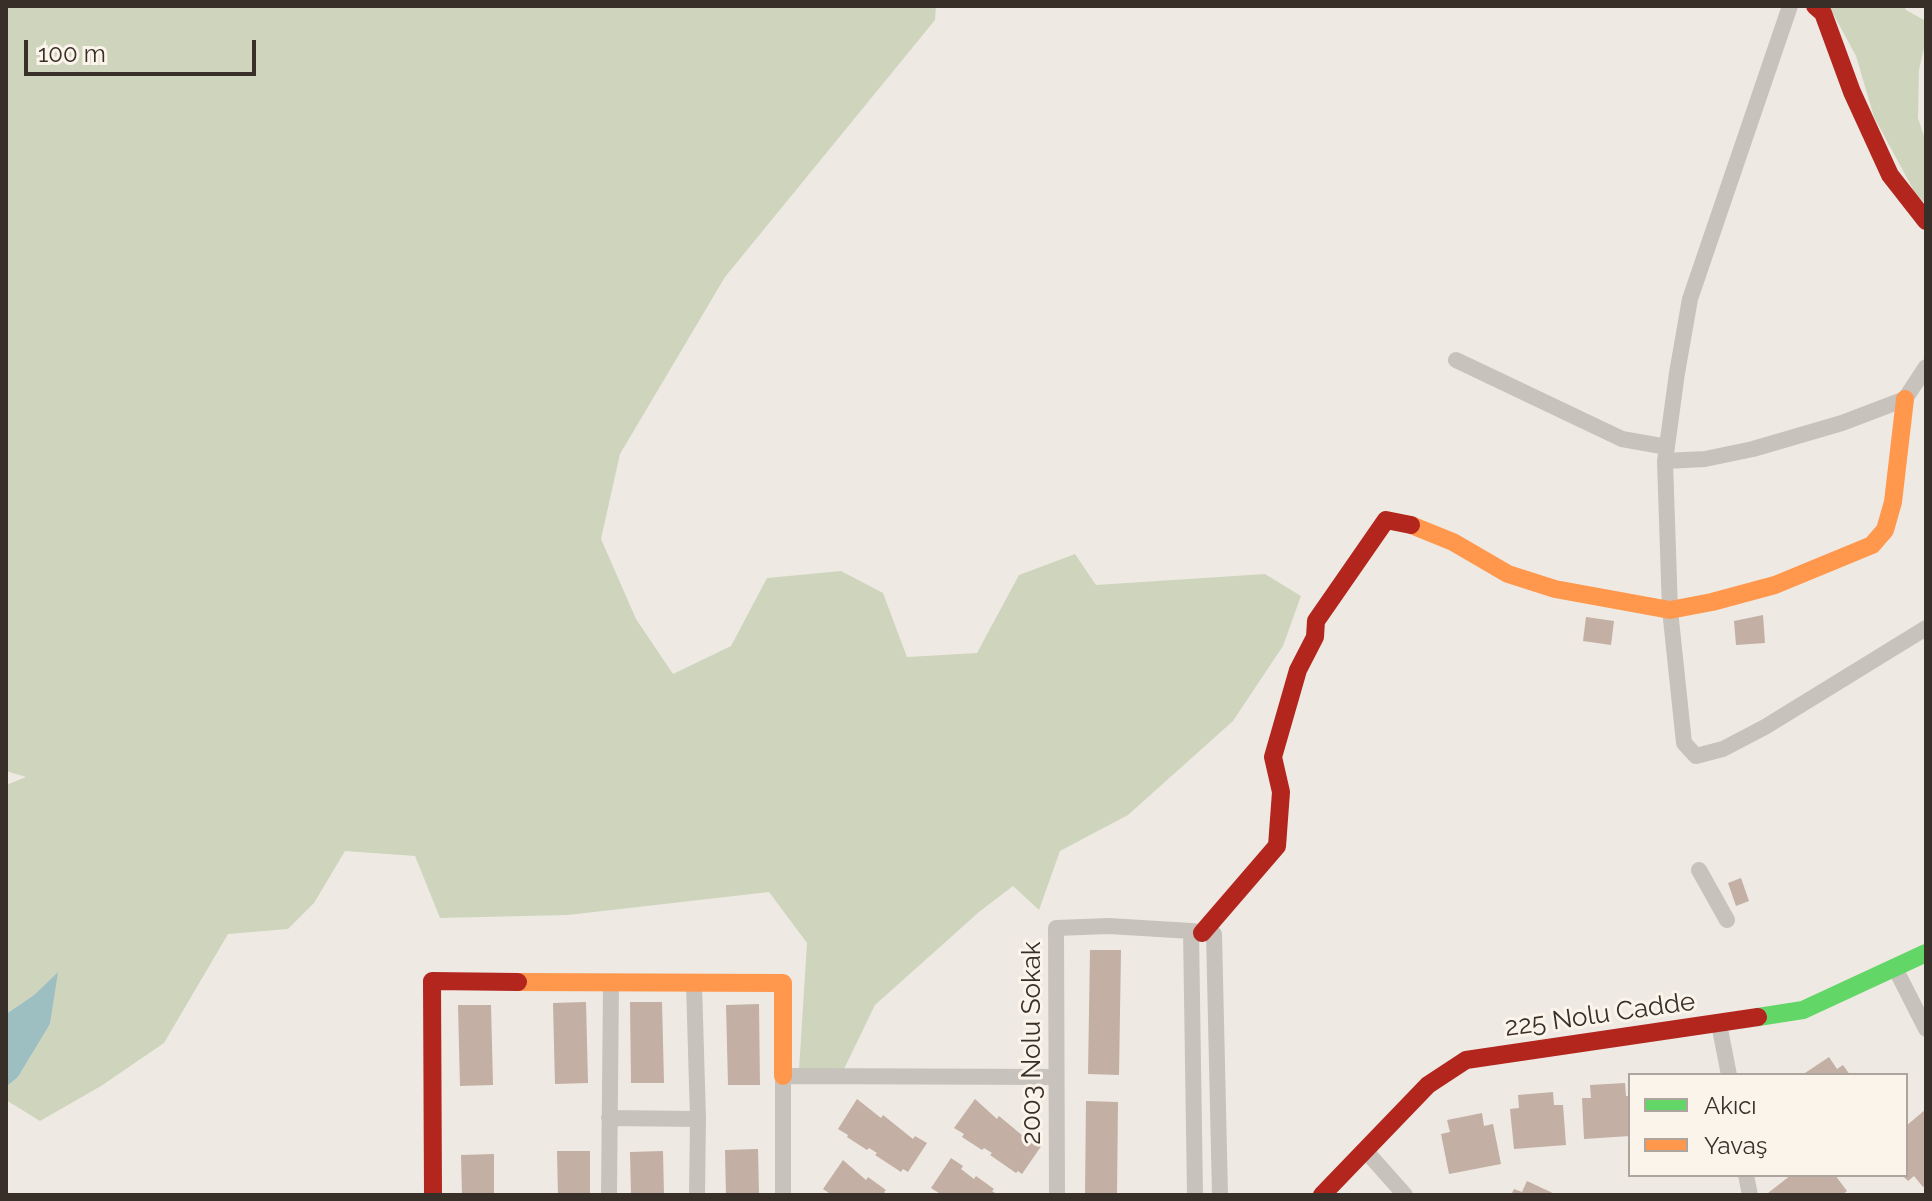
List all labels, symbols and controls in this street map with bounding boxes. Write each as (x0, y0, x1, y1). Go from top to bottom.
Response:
scale bar (28, 24, 260, 74)
text: 100 m (38, 39, 106, 68)
street label: 2003 Nolu Sokak (1016, 941, 1048, 1145)
street label: 225 Nolu Cadde (1503, 986, 1697, 1044)
legend (1628, 1073, 1908, 1177)
text: Akıcı (1704, 1091, 1757, 1120)
text: Yavaş (1704, 1131, 1767, 1160)

